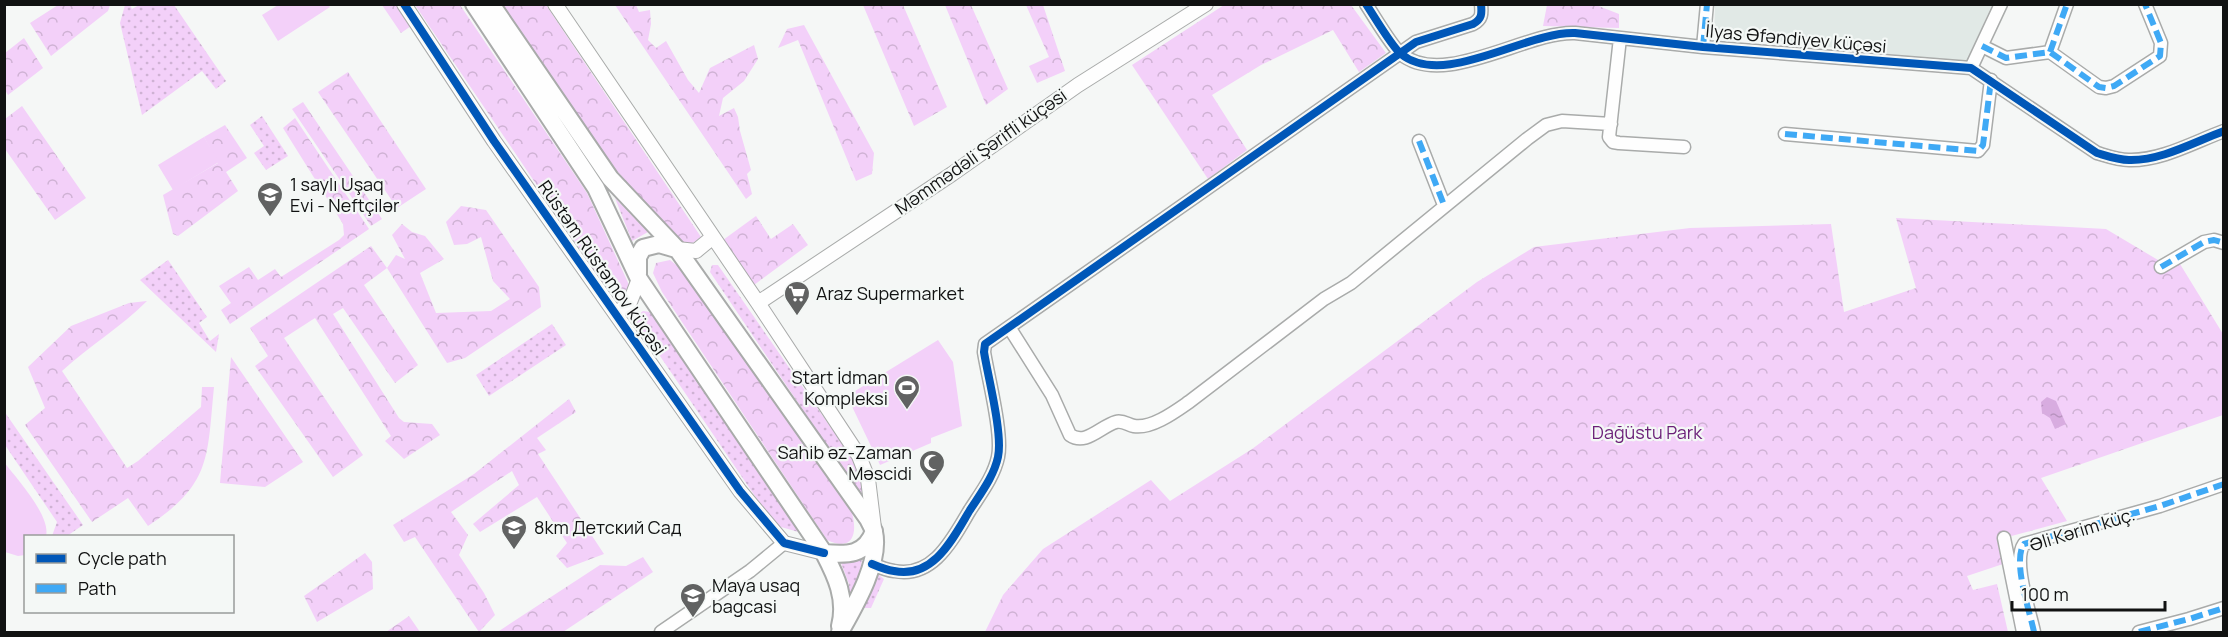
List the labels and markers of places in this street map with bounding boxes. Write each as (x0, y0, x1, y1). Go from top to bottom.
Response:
place label: 1 saylı Uşaq Evi - Neftçilər (290, 172, 400, 217)
school or university icon: 1 saylı Uşaq Evi - Neftçilər (255, 180, 285, 218)
supermarket icon: Araz Supermarket (782, 279, 812, 317)
place label: Araz Supermarket (816, 281, 964, 305)
place label: Start İdman Kompleksi (792, 365, 888, 410)
sports icon: Start İdman Kompleksi (892, 373, 922, 411)
place label: Sahib əz-Zaman Məscidi (777, 440, 912, 485)
mosque icon: Sahib əz-Zaman Məscidi (917, 448, 947, 486)
school or university icon: 8km Детский Сад (499, 513, 529, 551)
place label: 8km Детский Сад (534, 515, 682, 539)
place label: Maya usaq bagcasi (712, 573, 800, 618)
school or university icon: Maya usaq bagcasi (678, 581, 708, 619)

